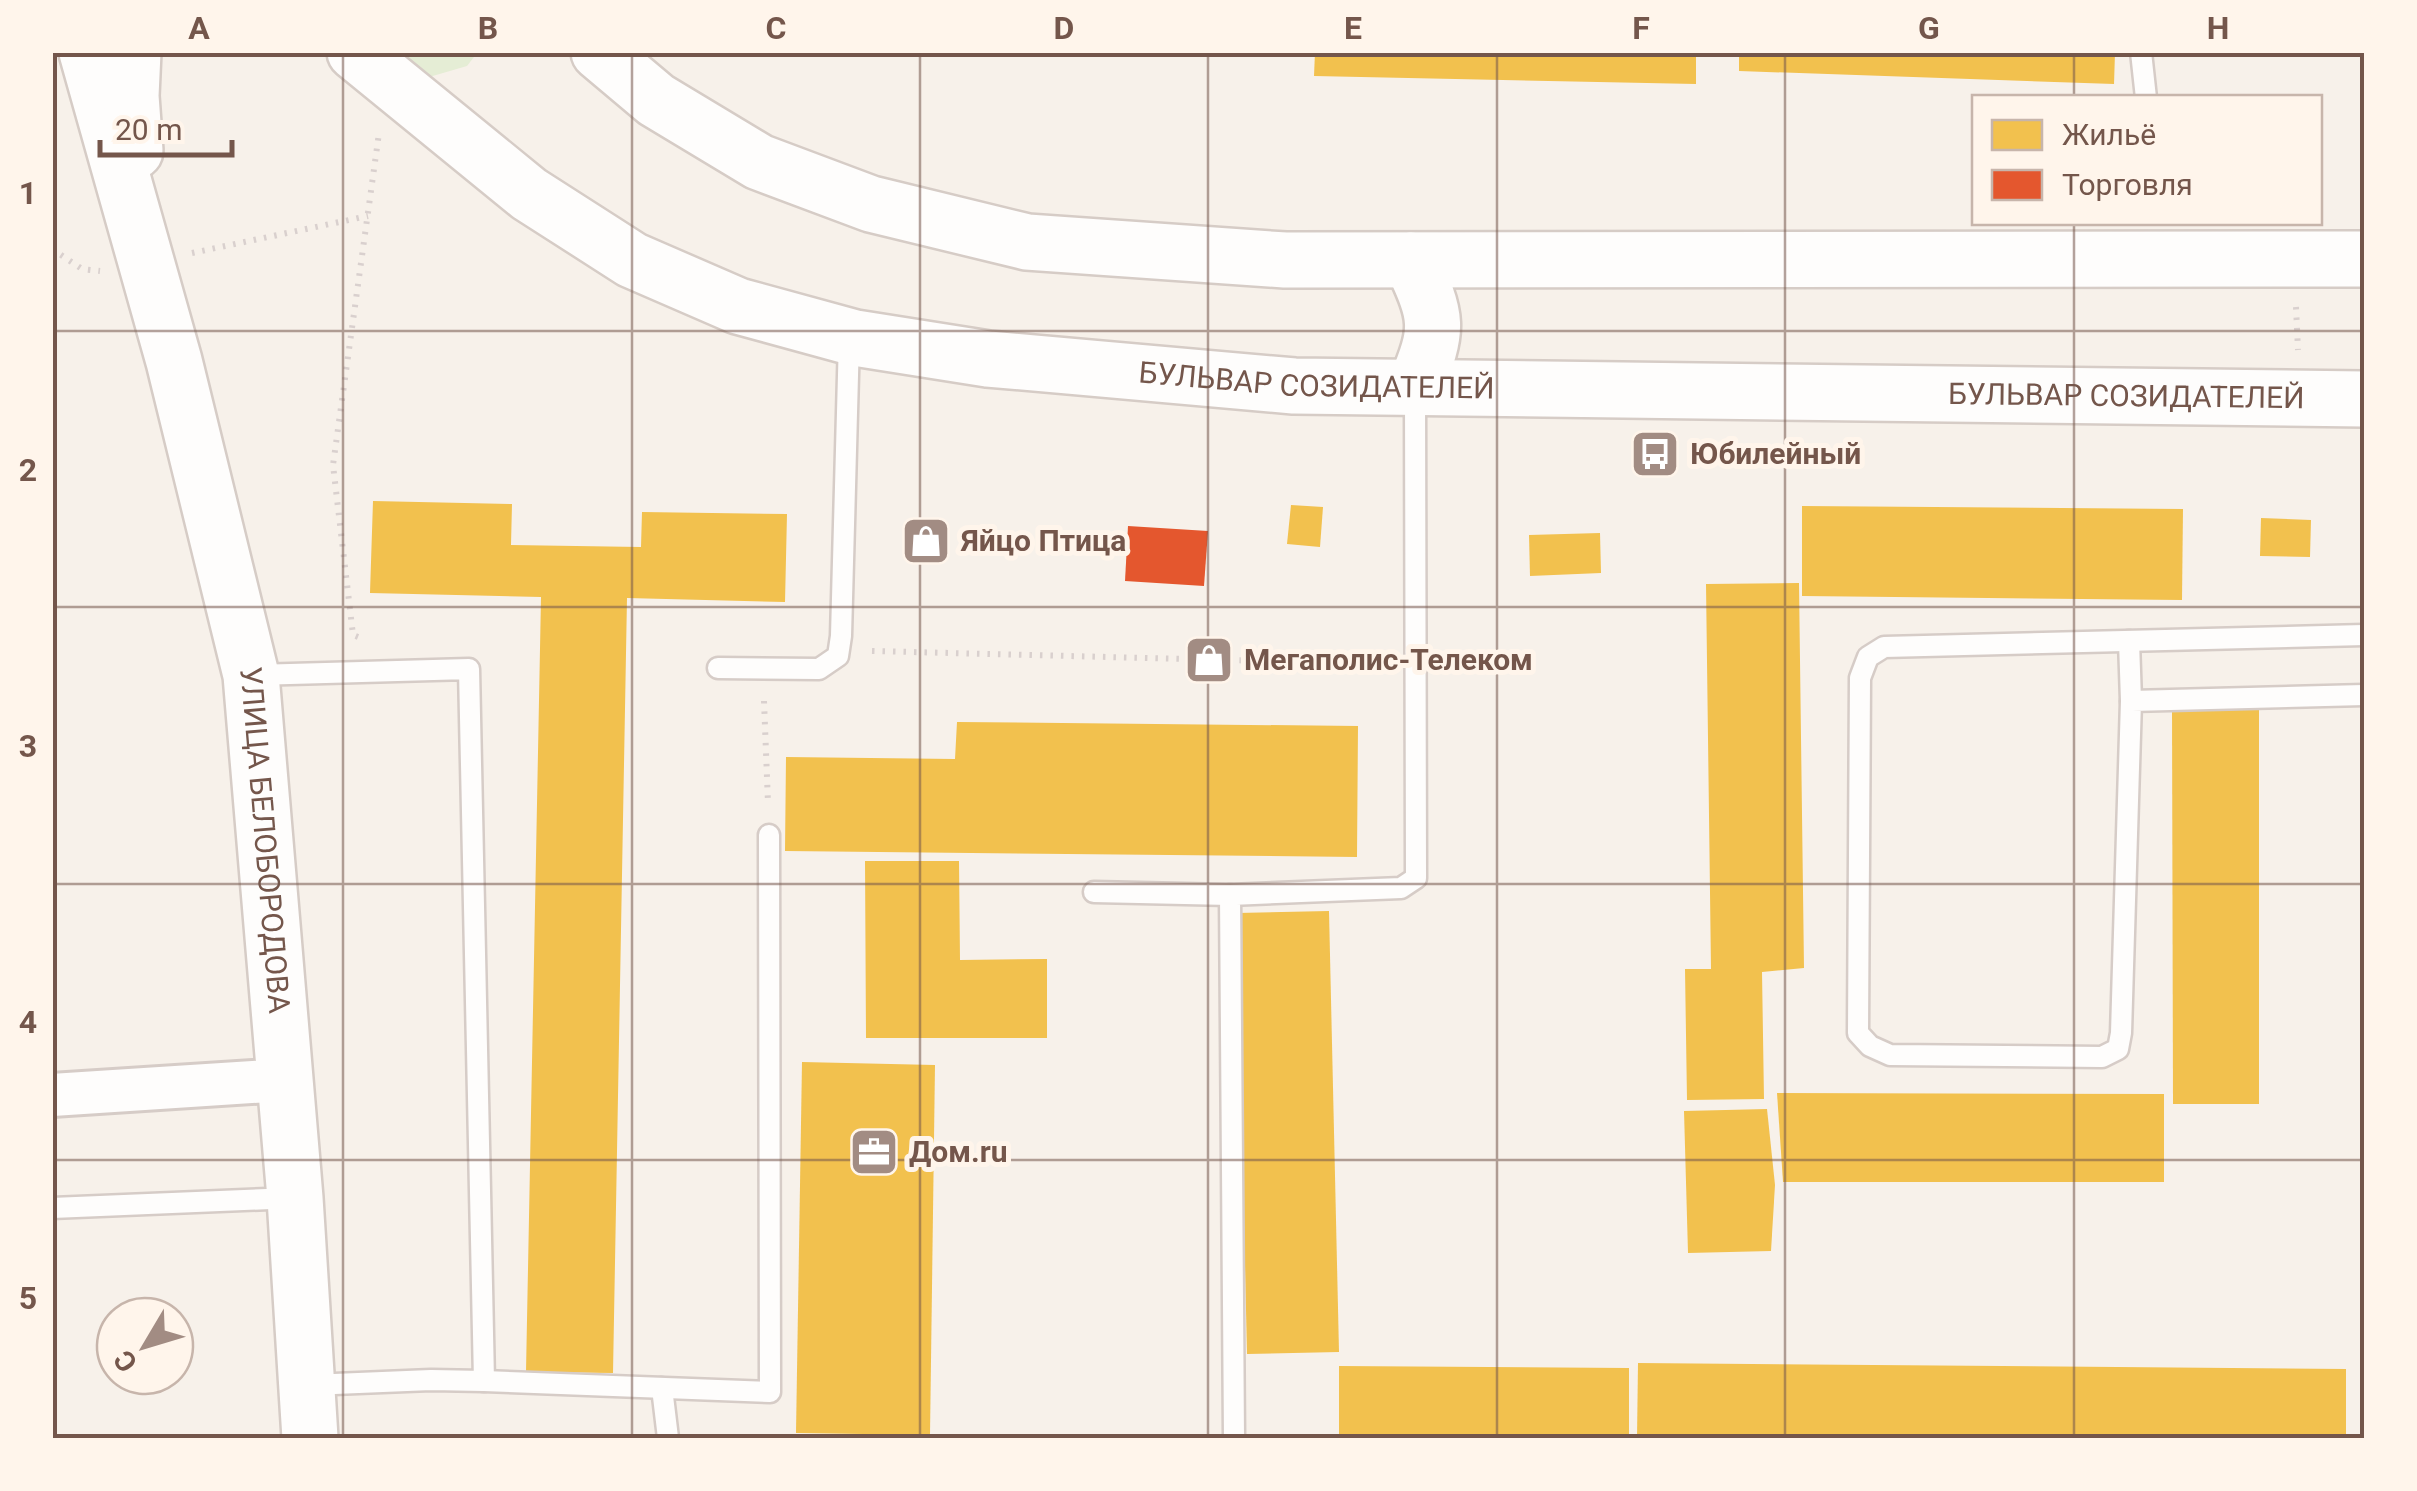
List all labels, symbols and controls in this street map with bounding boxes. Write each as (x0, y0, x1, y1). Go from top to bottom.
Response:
text: A (188, 9, 210, 47)
text: B (478, 9, 498, 47)
text: C (766, 9, 786, 47)
text: D (1054, 9, 1074, 47)
text: E (1344, 9, 1362, 47)
text: F (1632, 9, 1650, 47)
text: G (1918, 9, 1940, 47)
text: H (2207, 9, 2229, 47)
scale bar (100, 95, 232, 157)
legend (1972, 95, 2322, 225)
text: 20 m (115, 112, 182, 147)
text: Жильё (2062, 117, 2156, 152)
text: Торговля (2062, 167, 2193, 202)
text: 1 (19, 174, 37, 212)
street label: БУЛЬВАР СОЗИДАТЕЛЕЙ (1137, 354, 1495, 405)
street label: БУЛЬВАР СОЗИДАТЕЛЕЙ (1948, 376, 2305, 415)
bus stop icon: Юбилейный (1629, 428, 1681, 480)
place label: Юбилейный (1690, 436, 1861, 471)
text: 2 (19, 451, 37, 489)
shop icon: Яйцо Птица (900, 515, 952, 567)
place label: Яйцо Птица (960, 523, 1126, 558)
shop icon: Мегаполис-Телеком (1183, 634, 1235, 686)
place label: Мегаполис-Телеком (1244, 642, 1533, 677)
street label: УЛИЦА БЕЛОБОРОДОВА (233, 665, 297, 1015)
text: 3 (19, 727, 37, 765)
text: 4 (19, 1003, 37, 1041)
office icon: Дом.ru (848, 1126, 900, 1178)
place label: Дом.ru (909, 1134, 1008, 1169)
text: 5 (19, 1279, 37, 1317)
north arrow (95, 1296, 195, 1396)
text: С (107, 1344, 144, 1378)

